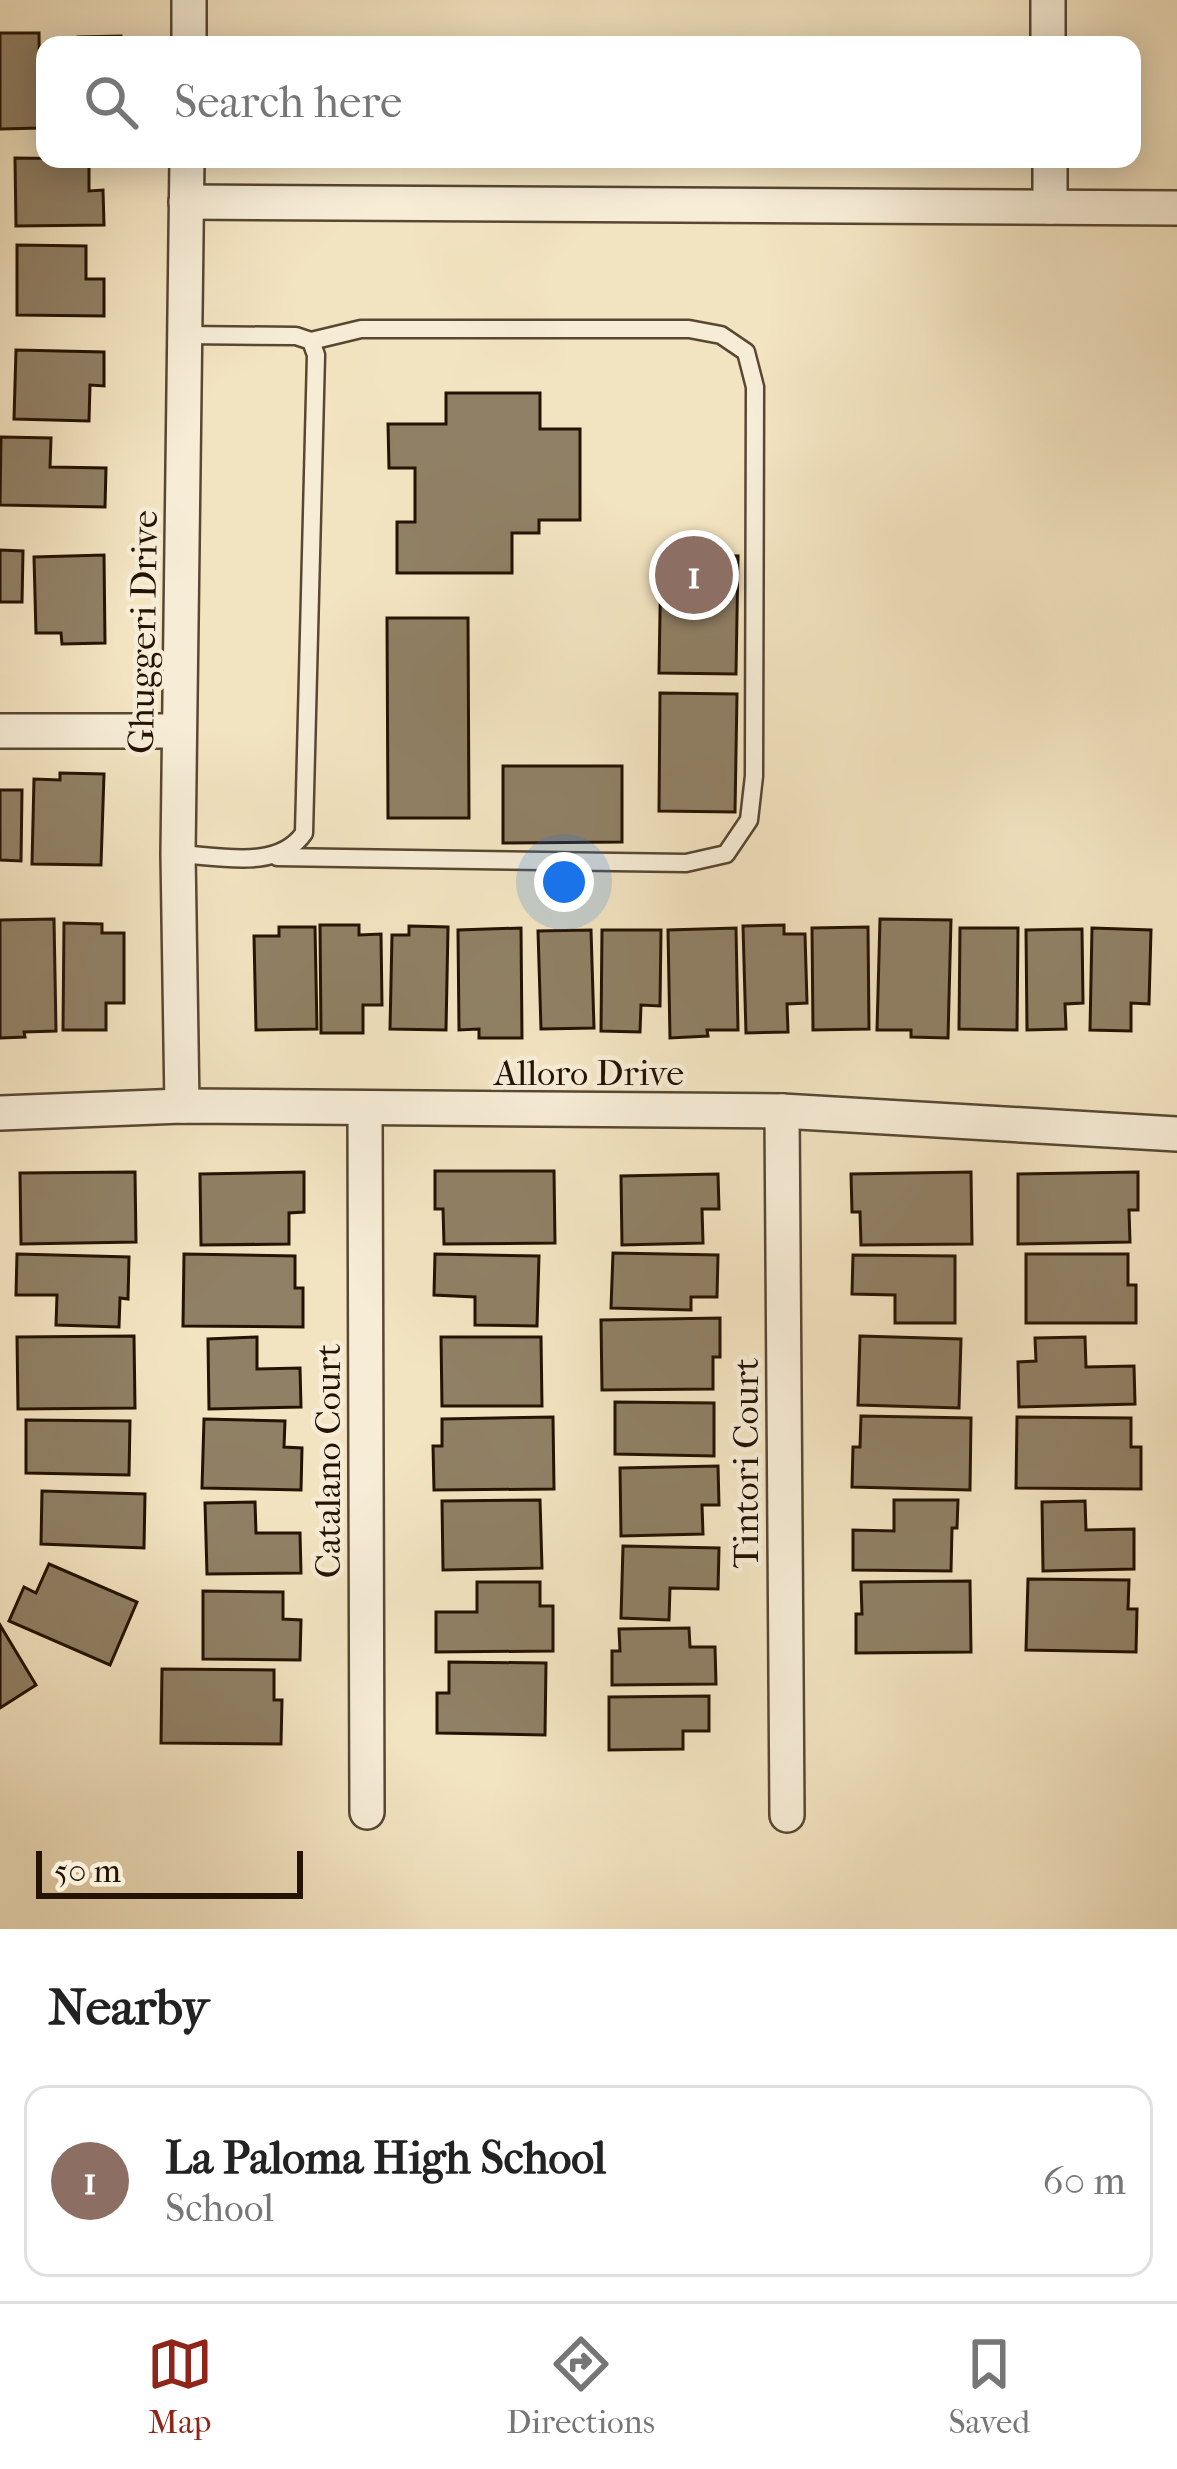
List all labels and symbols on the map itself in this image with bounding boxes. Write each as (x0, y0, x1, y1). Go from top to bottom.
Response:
street label: Ghuggeri Drive (120, 510, 166, 754)
pin: 1 (655, 530, 733, 620)
your location (534, 852, 594, 912)
street label: Alloro Drive (492, 1052, 684, 1094)
street label: Catalano Court (307, 1344, 349, 1578)
street label: Tintori Court (725, 1358, 767, 1568)
scale bar (36, 1845, 303, 1898)

